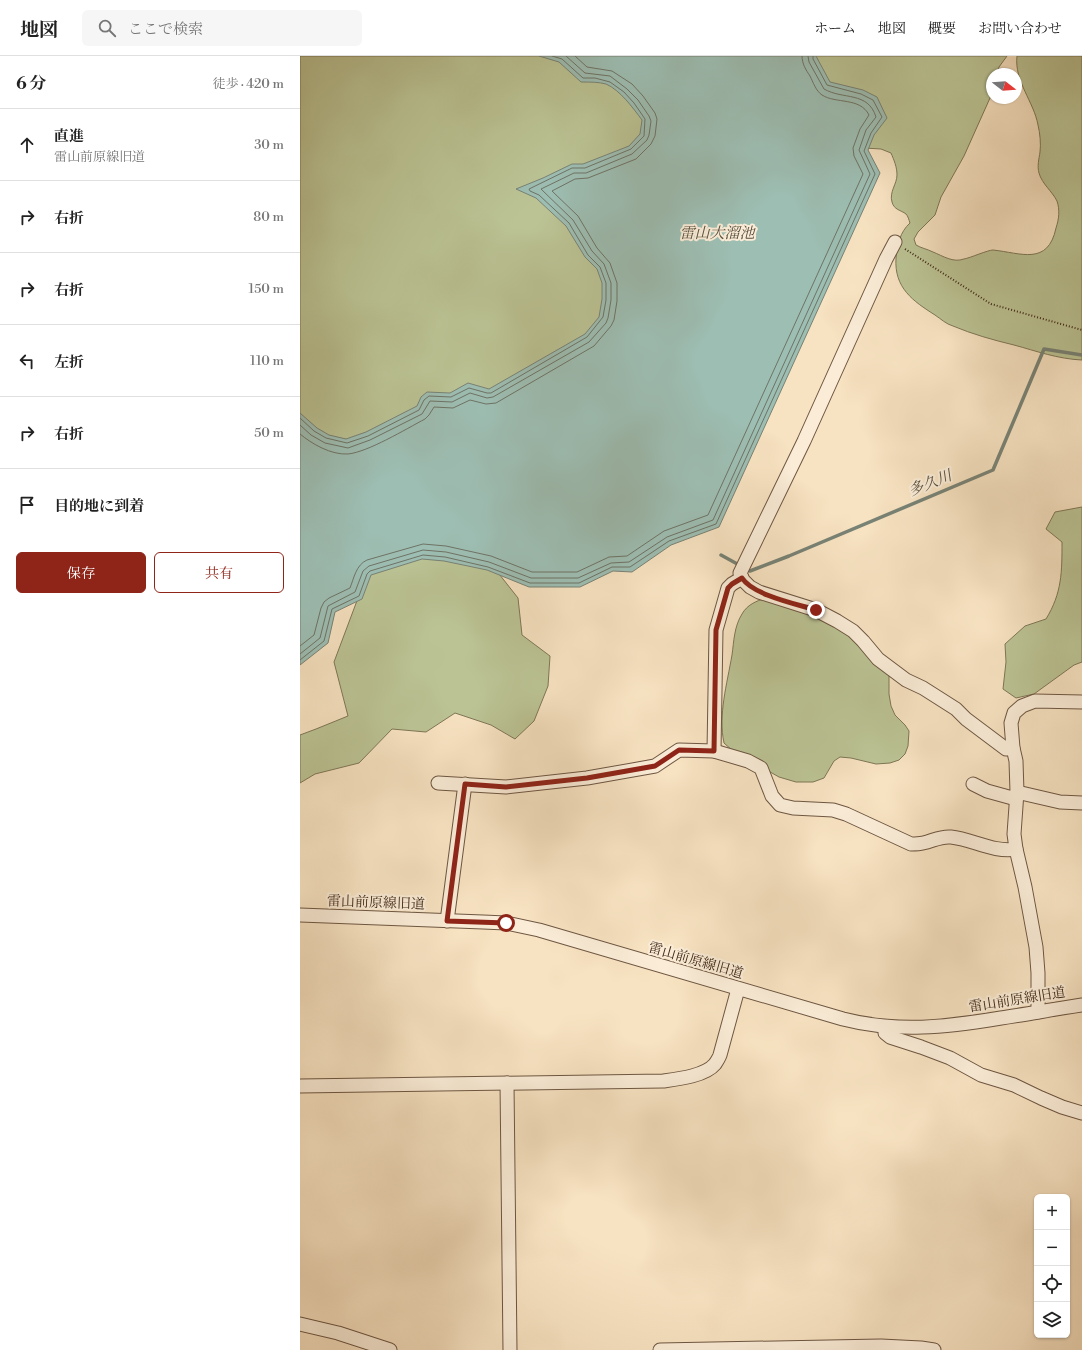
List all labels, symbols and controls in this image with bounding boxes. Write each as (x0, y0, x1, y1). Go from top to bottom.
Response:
search box (82, 10, 362, 46)
icon: search (96, 17, 118, 39)
text: 地図 (20, 18, 58, 42)
text: ここで検索 (128, 20, 203, 39)
text: ホーム (814, 20, 856, 38)
text: 地図 (878, 20, 906, 38)
text: 概要 (928, 20, 956, 38)
text: お問い合わせ (978, 20, 1062, 38)
north arrow (986, 68, 1022, 104)
text: 6 分 (16, 73, 46, 95)
text: 徒歩 · 420 m (213, 76, 284, 92)
text: 直進 (54, 127, 84, 146)
icon: ahead (16, 134, 38, 156)
text: 30 m (254, 137, 284, 153)
text: 雷山前原線旧道 (54, 149, 145, 165)
icon: right (16, 206, 38, 228)
text: 右折 (54, 209, 84, 228)
text: 80 m (253, 209, 284, 225)
water label: 雷山大溜池 (679, 224, 756, 243)
icon: right (16, 278, 38, 300)
text: 右折 (54, 281, 84, 300)
text: 150 m (249, 281, 284, 297)
icon: left (16, 350, 38, 372)
text: 左折 (54, 353, 84, 372)
text: 110 m (250, 353, 284, 369)
icon: right (16, 422, 38, 444)
text: 右折 (54, 425, 84, 444)
text: 50 m (254, 425, 284, 441)
water label: 多久川 (906, 465, 956, 501)
icon: arrive (16, 494, 38, 516)
text: 目的地に到着 (54, 497, 144, 516)
button: 保存 (16, 552, 146, 593)
button: 共有 (154, 552, 284, 593)
route end (807, 601, 825, 619)
street label: 雷山前原線旧道 (327, 892, 425, 914)
route start (497, 914, 515, 932)
street label: 雷山前原線旧道 (646, 939, 745, 983)
street label: 雷山前原線旧道 (967, 983, 1067, 1017)
map controls (1034, 1194, 1070, 1338)
button: + (1034, 1194, 1070, 1230)
button: − (1034, 1230, 1070, 1266)
button: locate (1034, 1266, 1070, 1302)
button: layers (1034, 1302, 1070, 1338)

